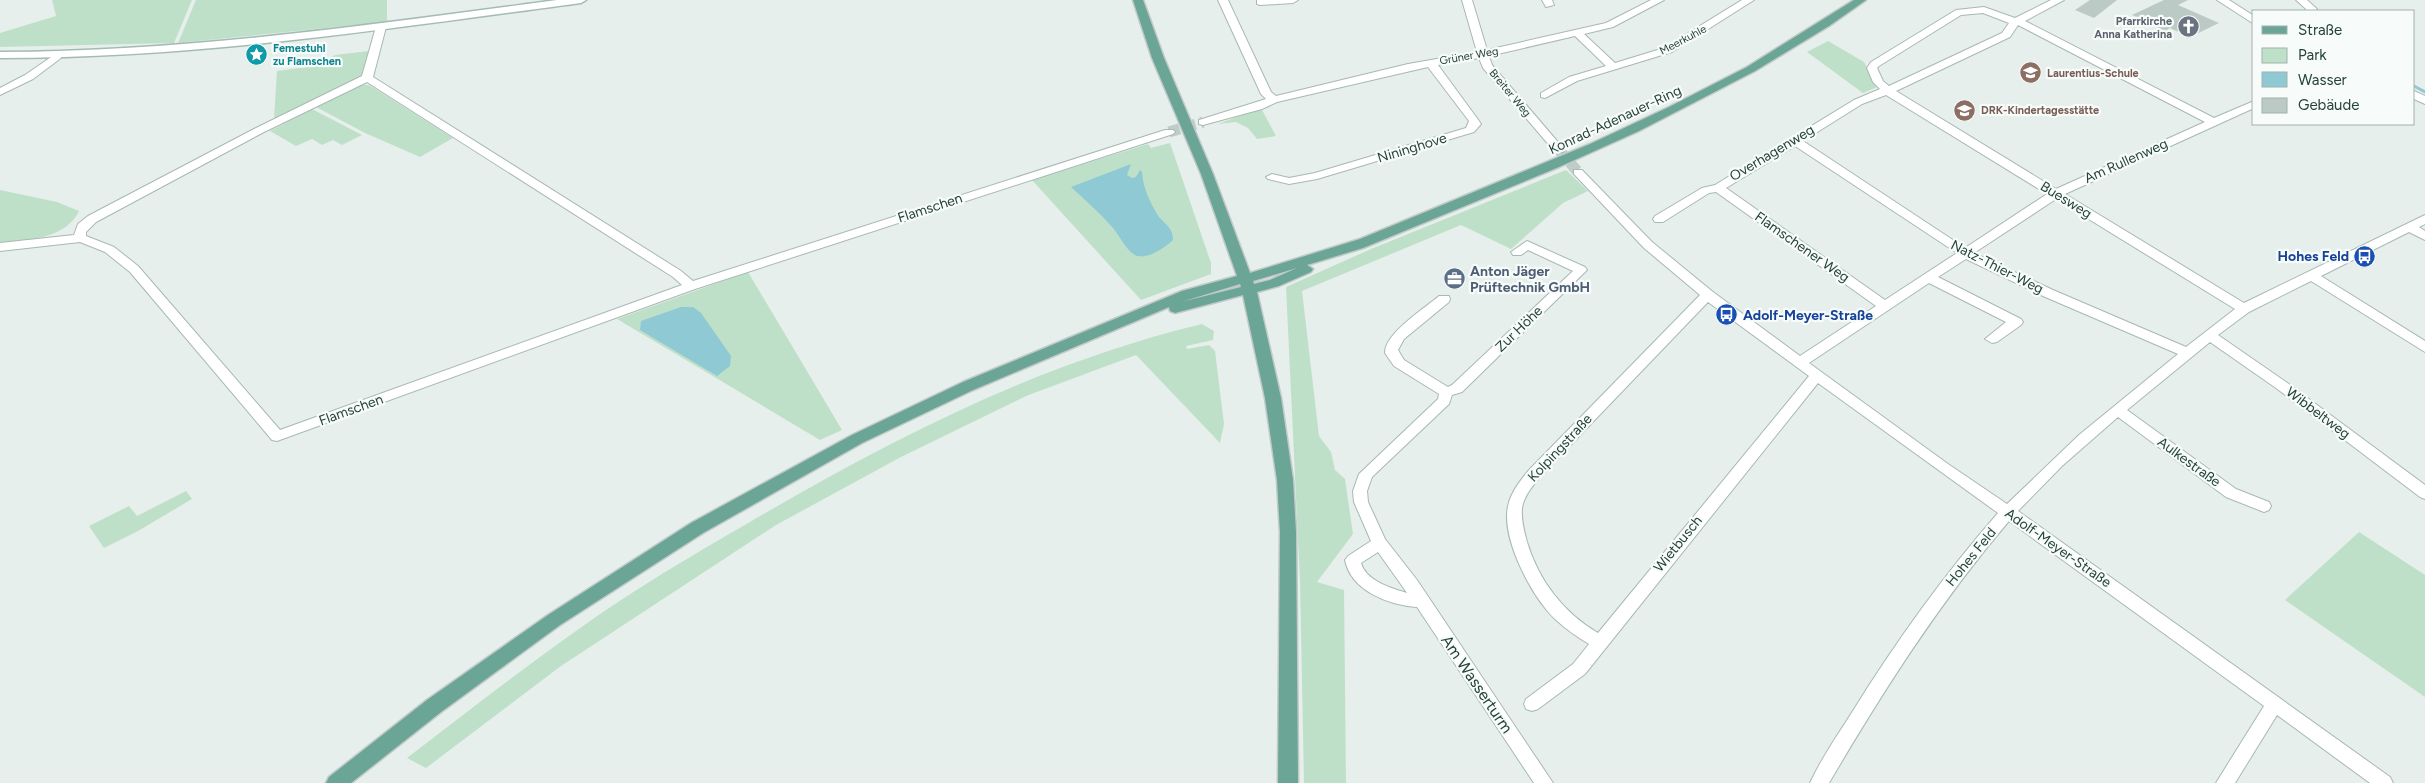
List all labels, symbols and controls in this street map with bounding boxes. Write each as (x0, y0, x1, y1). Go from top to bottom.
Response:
legend (2252, 10, 2415, 125)
place label: Pfarrkirche Anna Katherina (2094, 15, 2172, 41)
church icon: Pfarrkirche Anna Katherina (2176, 15, 2200, 39)
text: Straße (2298, 21, 2342, 39)
street label: Meerkuhle (1657, 22, 1709, 58)
place icon: Femestuhl zu Flamschen (245, 42, 269, 66)
place label: Femestuhl zu Flamschen (273, 42, 341, 68)
street label: Grüner Weg (1439, 44, 1499, 68)
text: Park (2298, 46, 2327, 64)
school or university icon: Laurentius-Schule (2019, 61, 2043, 85)
street label: Breiter Weg (1486, 67, 1534, 119)
place label: Laurentius-Schule (2047, 67, 2139, 80)
text: Wasser (2298, 71, 2347, 89)
street label: Konrad-Adenauer-Ring (1546, 82, 1684, 158)
text: Gebäude (2298, 96, 2359, 114)
school or university icon: DRK-Kindertagesstätte (1953, 98, 1977, 122)
place label: DRK-Kindertagesstätte (1981, 104, 2099, 117)
street label: Overhagenweg (1727, 121, 1817, 185)
street label: Nininghove (1375, 129, 1449, 167)
street label: Am Rullenweg (2082, 135, 2170, 187)
street label: Buesweg (2037, 178, 2095, 222)
street label: Flamschen (895, 189, 965, 226)
street label: Flamschener Weg (1751, 208, 1853, 286)
street label: Natz-Thier-Weg (1948, 236, 2046, 298)
bus stop icon: Hohes Feld (2353, 244, 2377, 268)
place label: Hohes Feld (2278, 248, 2349, 265)
place label: Anton Jäger Prüftechnik GmbH (1470, 263, 1590, 296)
office icon: Anton Jäger Prüftechnik GmbH (1442, 267, 1466, 291)
street label: Zur Höhe (1492, 302, 1546, 356)
bus stop icon: Adolf-Meyer-Straße (1715, 303, 1739, 327)
place label: Adolf-Meyer-Straße (1743, 307, 1873, 324)
street label: Wibbeltweg (2283, 383, 2353, 443)
street label: Flamschen (317, 390, 386, 429)
street label: Kolpingstraße (1524, 410, 1596, 485)
street label: Aulkestraße (2154, 433, 2224, 491)
street label: Adolf-Meyer-Straße (2002, 505, 2115, 591)
street label: Wietbusch (1650, 512, 1706, 576)
street label: Hohes Feld (1942, 524, 2000, 590)
street label: Am Wasserturm (1437, 631, 1517, 737)

